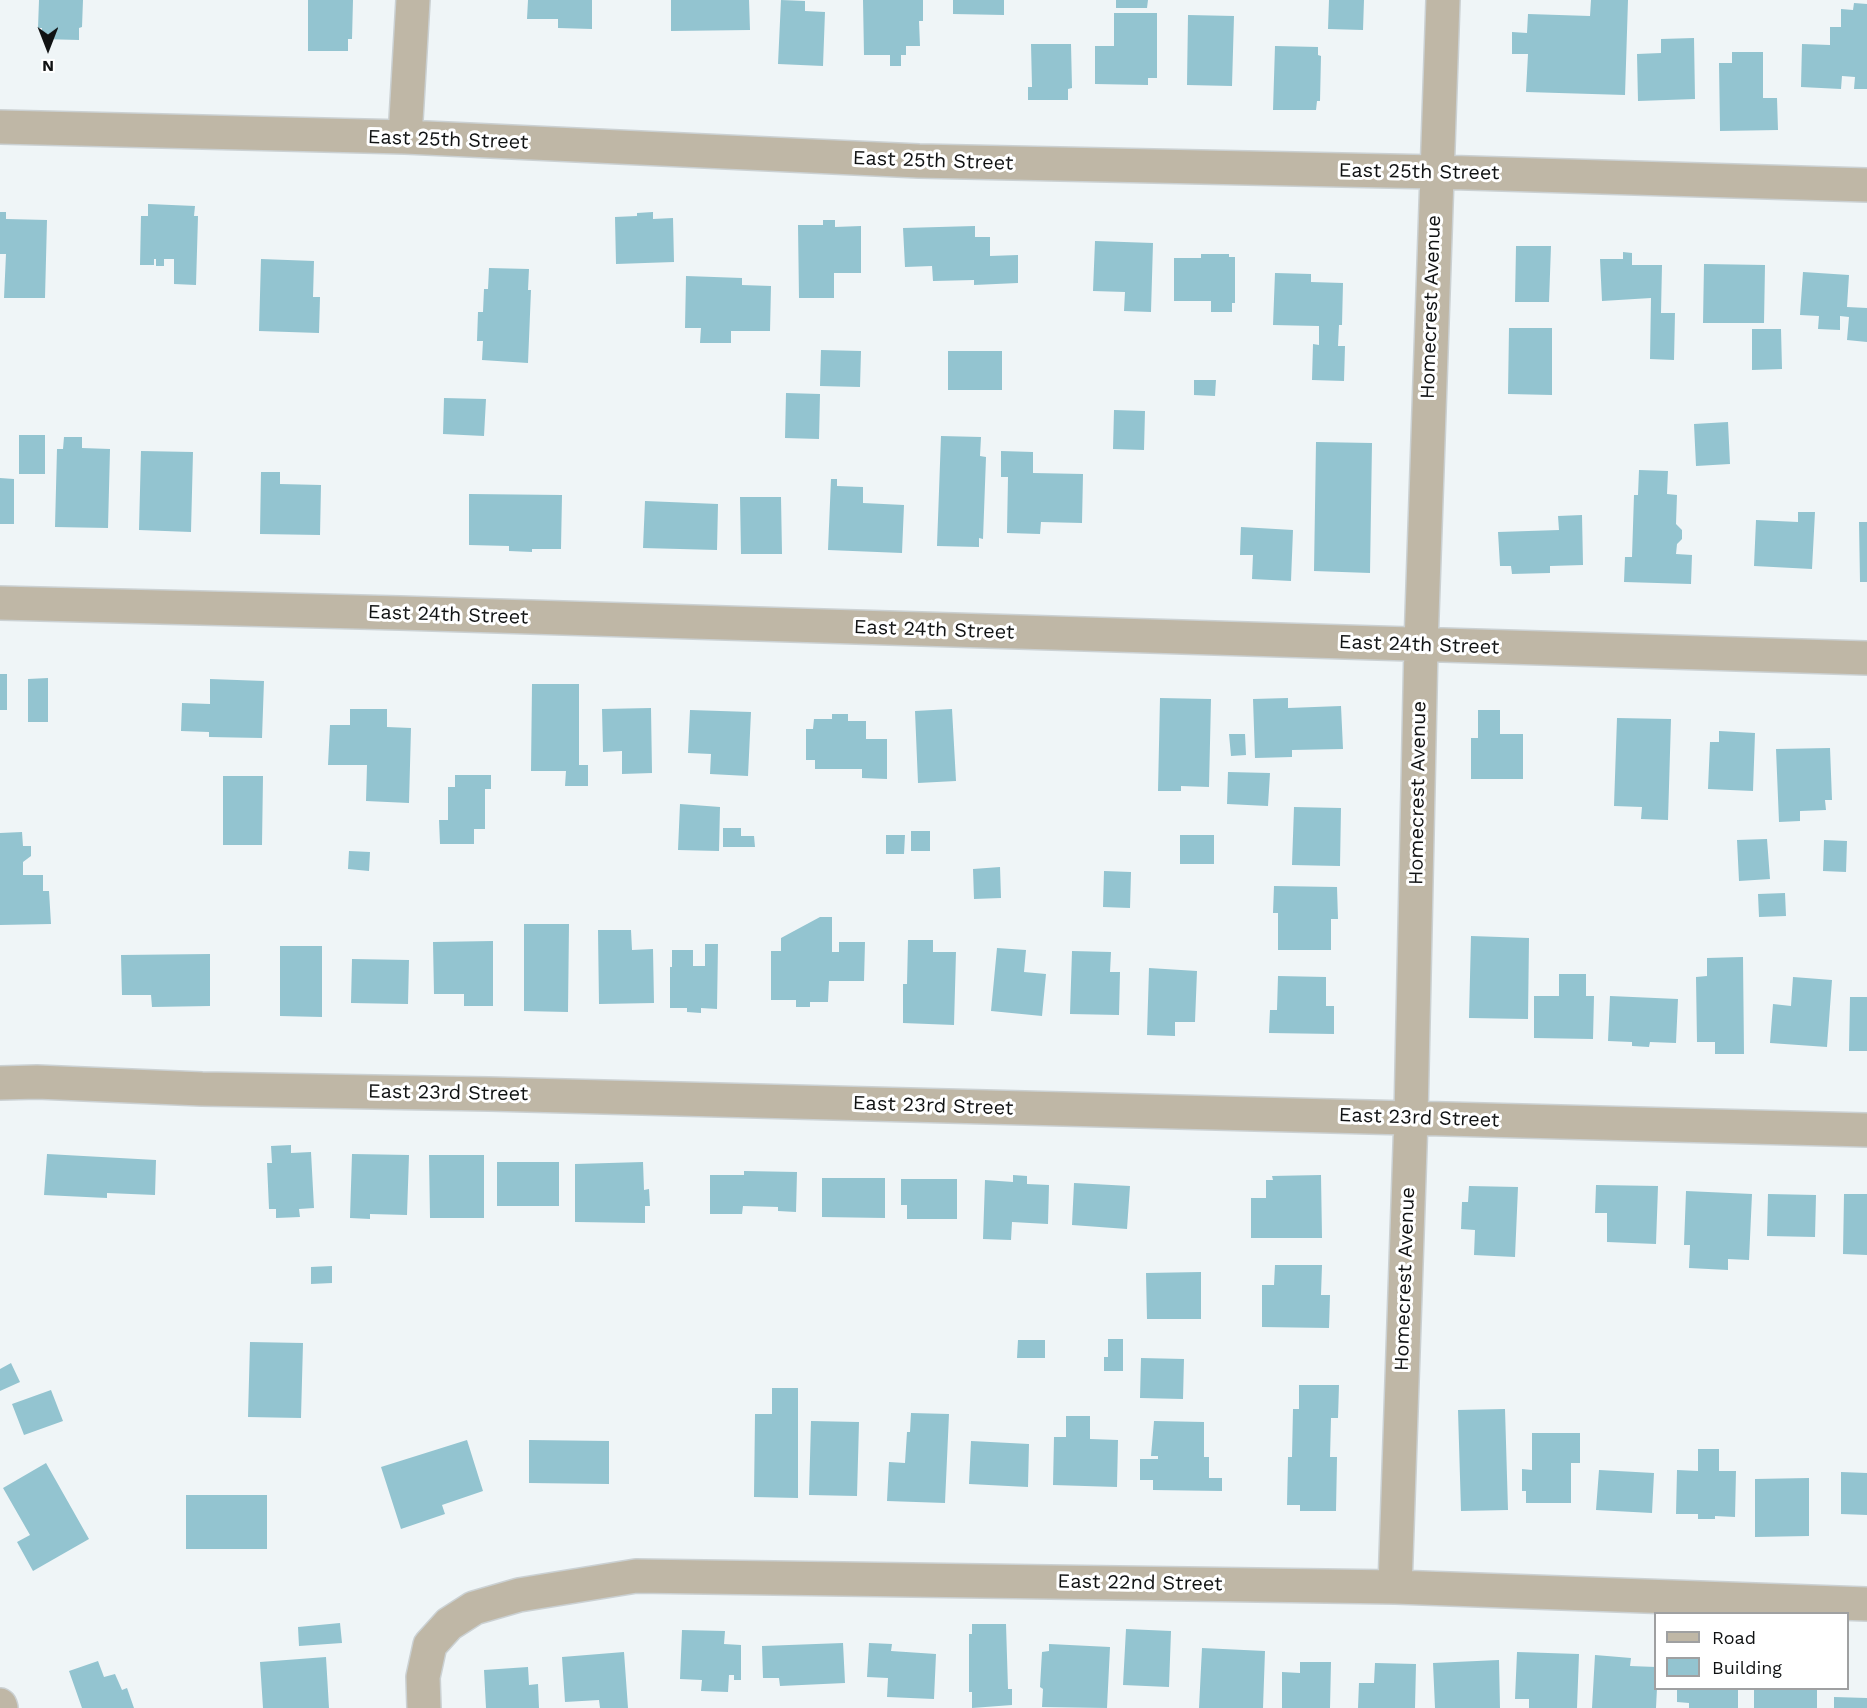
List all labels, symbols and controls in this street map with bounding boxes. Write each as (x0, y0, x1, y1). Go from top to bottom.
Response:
north arrow (18, 18, 78, 78)
text: N (42, 57, 54, 76)
street label: East 25th Street (367, 125, 529, 155)
street label: East 25th Street (852, 146, 1014, 176)
street label: East 25th Street (1338, 159, 1500, 185)
street label: Homecrest Avenue (1416, 215, 1446, 399)
street label: East 24th Street (367, 600, 529, 630)
street label: East 24th Street (853, 615, 1015, 645)
street label: East 24th Street (1338, 630, 1500, 660)
street label: Homecrest Avenue (1404, 701, 1432, 885)
street label: East 23rd Street (368, 1080, 528, 1106)
street label: East 23rd Street (852, 1091, 1014, 1121)
street label: East 23rd Street (1338, 1103, 1500, 1133)
street label: Homecrest Avenue (1390, 1187, 1420, 1371)
street label: East 22nd Street (1057, 1570, 1223, 1596)
legend (1654, 1612, 1849, 1690)
text: Road (1712, 1627, 1756, 1648)
text: Building (1712, 1657, 1782, 1678)

